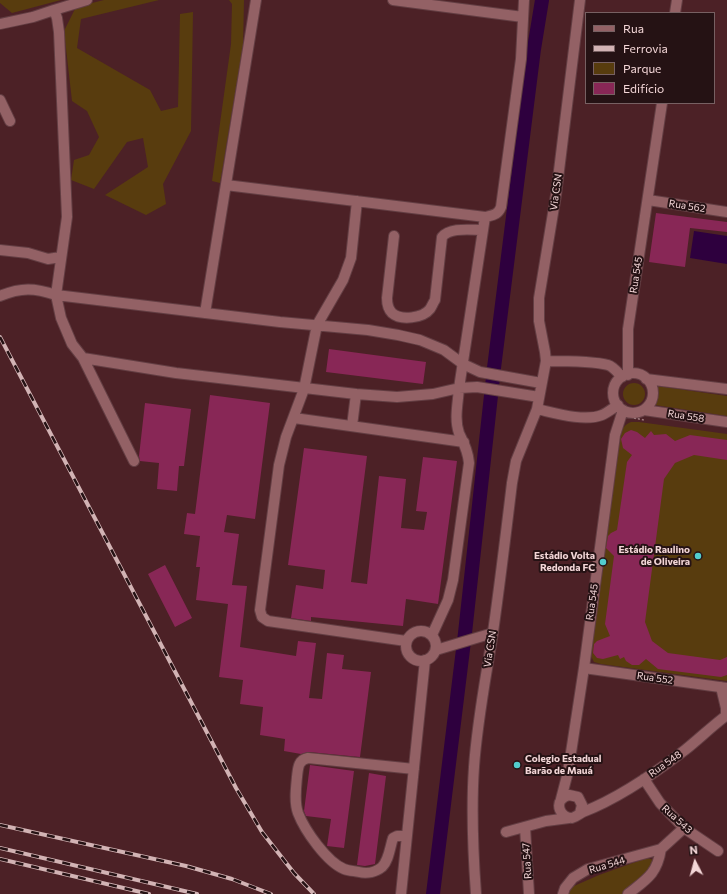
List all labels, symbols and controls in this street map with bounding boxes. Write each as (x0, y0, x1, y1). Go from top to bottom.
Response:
legend (585, 12, 715, 104)
text: Rua (623, 21, 644, 35)
text: Ferrovia (623, 41, 668, 55)
text: Parque (623, 61, 661, 75)
text: Edifício (623, 81, 664, 95)
street label: Via CSN (547, 173, 565, 211)
street label: Rua 562 (668, 197, 706, 215)
street label: Rua 545 (627, 256, 645, 294)
street label: Rua 558 (667, 407, 705, 425)
place label: Estádio Raulino de Oliveira (618, 544, 690, 568)
place label: Estádio Volta Redonda FC (534, 550, 595, 574)
marker: Estádio Raulino de Oliveira (693, 551, 703, 561)
marker: Estádio Volta Redonda FC (598, 557, 608, 567)
street label: Rua 545 (583, 583, 601, 621)
street label: Via CSN (481, 630, 499, 668)
street label: Rua 552 (636, 670, 674, 686)
street label: Rua 548 (646, 748, 684, 780)
place label: Colegio Estadual Barão de Mauá (525, 753, 602, 776)
marker: Colegio Estadual Barão de Mauá (512, 760, 522, 770)
street label: Rua 543 (659, 802, 695, 836)
north arrow (675, 842, 715, 882)
street label: Rua 547 (520, 843, 534, 879)
text: N (689, 843, 698, 856)
street label: Rua 544 (587, 854, 627, 876)

